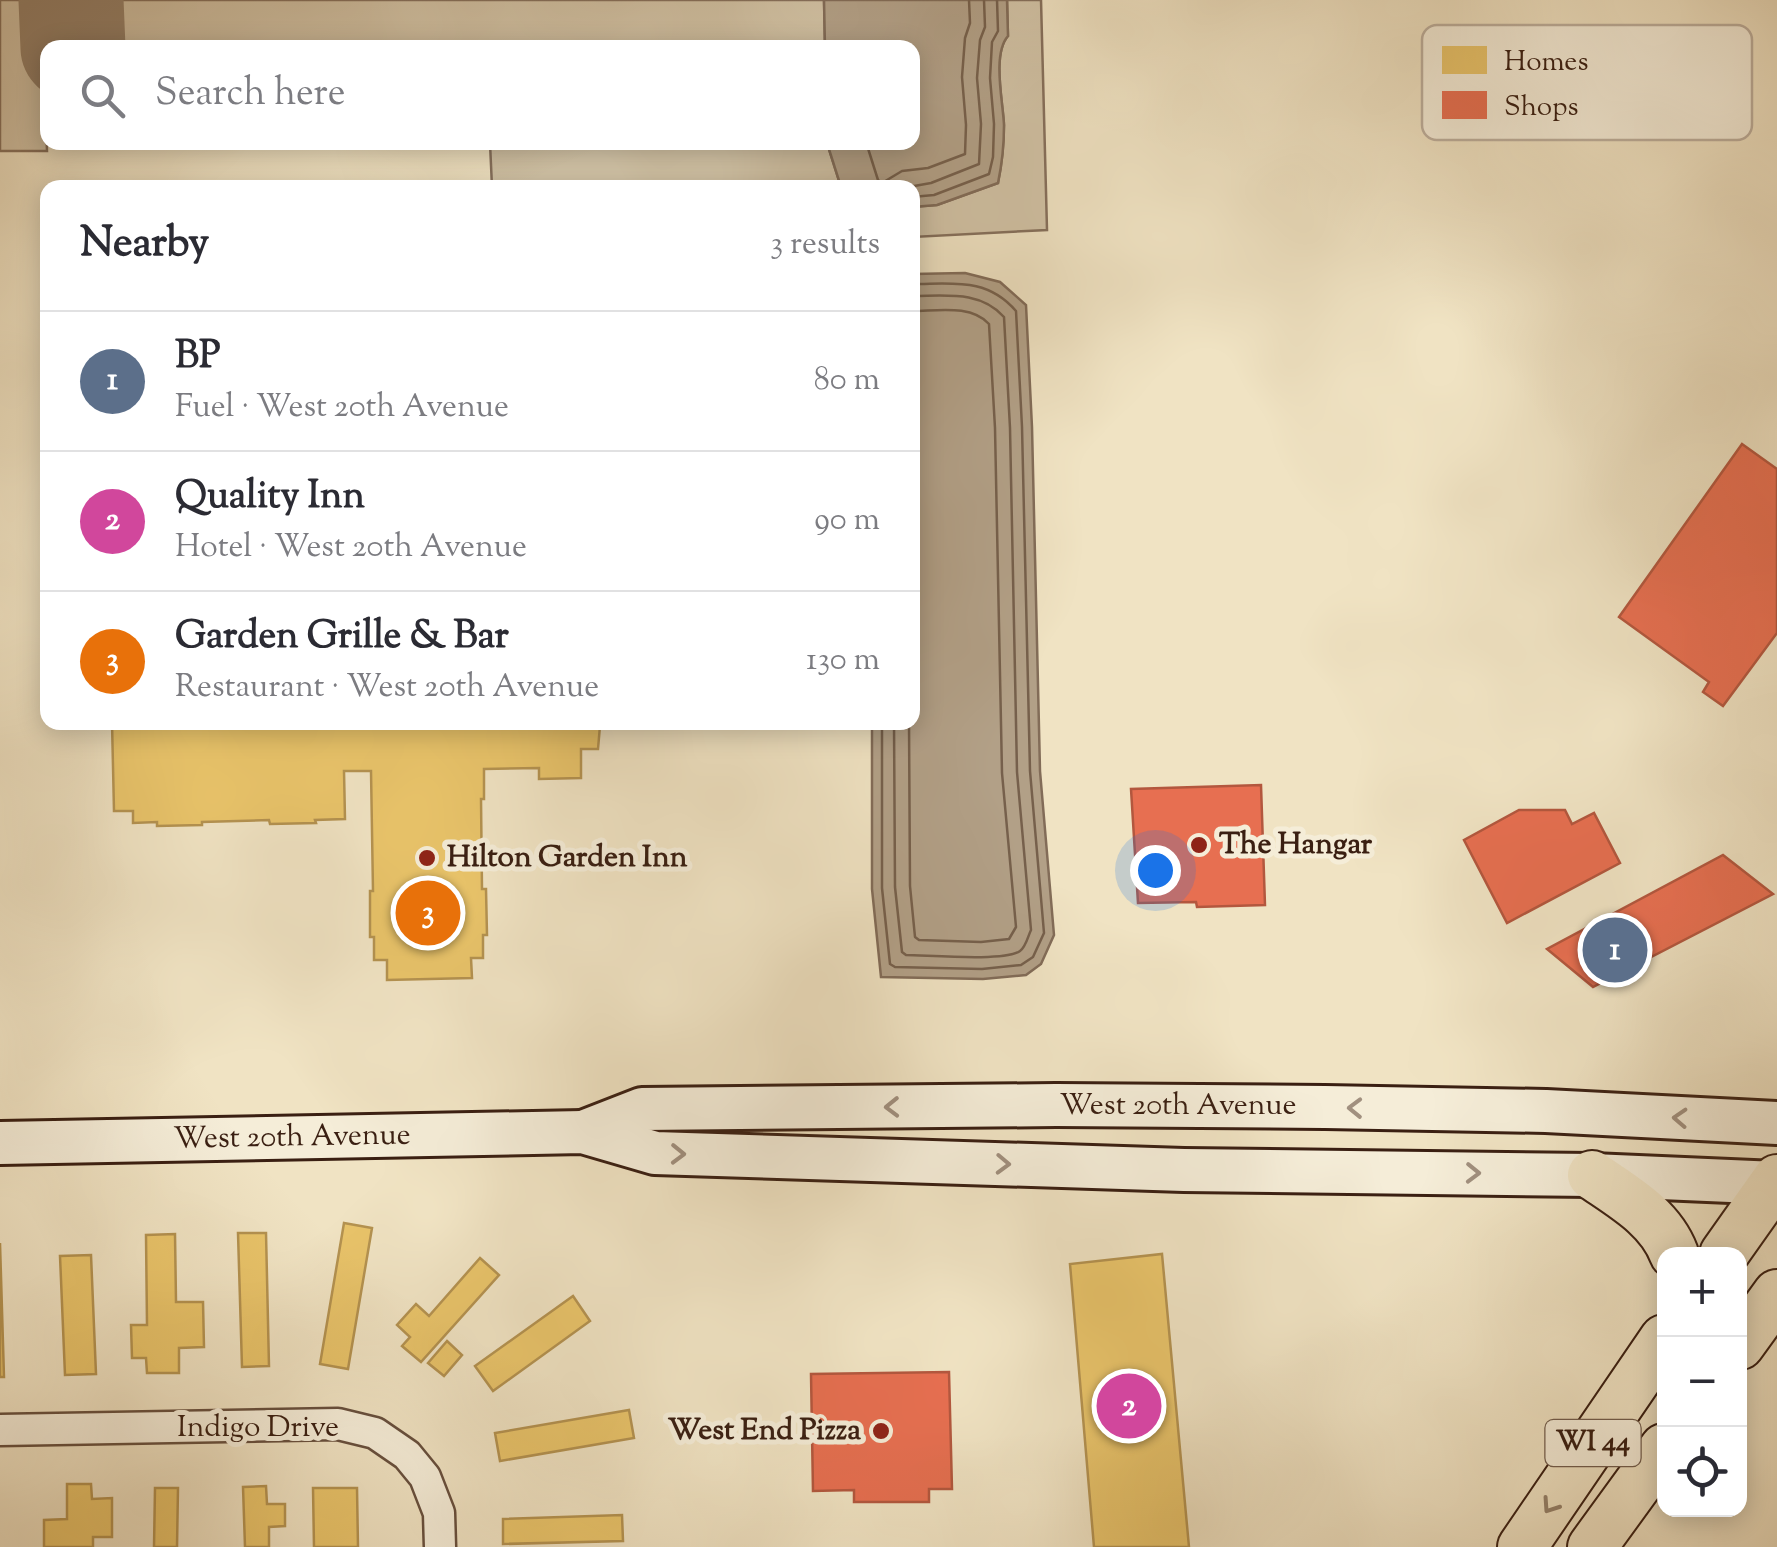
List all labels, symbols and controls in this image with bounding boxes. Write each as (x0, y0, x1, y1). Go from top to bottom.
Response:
legend (1422, 25, 1752, 140)
search box (40, 40, 920, 150)
text: Homes (1504, 43, 1588, 83)
icon: search (75, 68, 130, 123)
text: Search here (155, 68, 346, 122)
text: Shops (1504, 88, 1578, 128)
text: Nearby (80, 215, 209, 275)
text: 3 results (770, 222, 880, 268)
text: BP (175, 331, 220, 385)
text: 1 (107, 358, 118, 404)
text: 80 m (814, 358, 880, 404)
text: Fuel · West 20th Avenue (175, 385, 509, 431)
text: Quality Inn (175, 471, 365, 525)
text: 2 (105, 498, 120, 544)
text: 90 m (814, 498, 880, 544)
text: Hotel · West 20th Avenue (175, 525, 527, 571)
text: Garden Grille & Bar (175, 611, 509, 665)
text: 3 (106, 638, 119, 684)
text: 130 m (806, 638, 880, 684)
text: Restaurant · West 20th Avenue (175, 665, 599, 711)
place label: The Hangar (1219, 824, 1373, 867)
marker: The Hangar (1188, 834, 1210, 856)
place label: Hilton Garden Inn (447, 837, 688, 880)
your location (1130, 845, 1181, 896)
marker: Hilton Garden Inn (416, 847, 438, 869)
pin: 3 (396, 876, 460, 950)
pin: 1 (1582, 912, 1648, 988)
street label: West 20th Avenue (1059, 1085, 1297, 1128)
one-way arrow (883, 1096, 898, 1118)
one-way arrow (1346, 1097, 1362, 1119)
one-way arrow (1671, 1107, 1687, 1128)
street label: West 20th Avenue (173, 1114, 411, 1162)
one-way arrow (670, 1143, 686, 1164)
one-way arrow (995, 1153, 1011, 1174)
one-way arrow (1465, 1163, 1481, 1184)
map controls (1657, 1247, 1747, 1517)
button: + (1657, 1247, 1747, 1337)
button: − (1657, 1337, 1747, 1427)
pin: 2 (1096, 1368, 1162, 1444)
street label: Indigo Drive (177, 1407, 339, 1450)
place label: West End Pizza (668, 1410, 861, 1453)
marker: West End Pizza (870, 1420, 892, 1442)
road number: WI 44 (1546, 1420, 1640, 1466)
button: locate (1657, 1427, 1747, 1517)
one-way arrow (1544, 1495, 1563, 1513)

